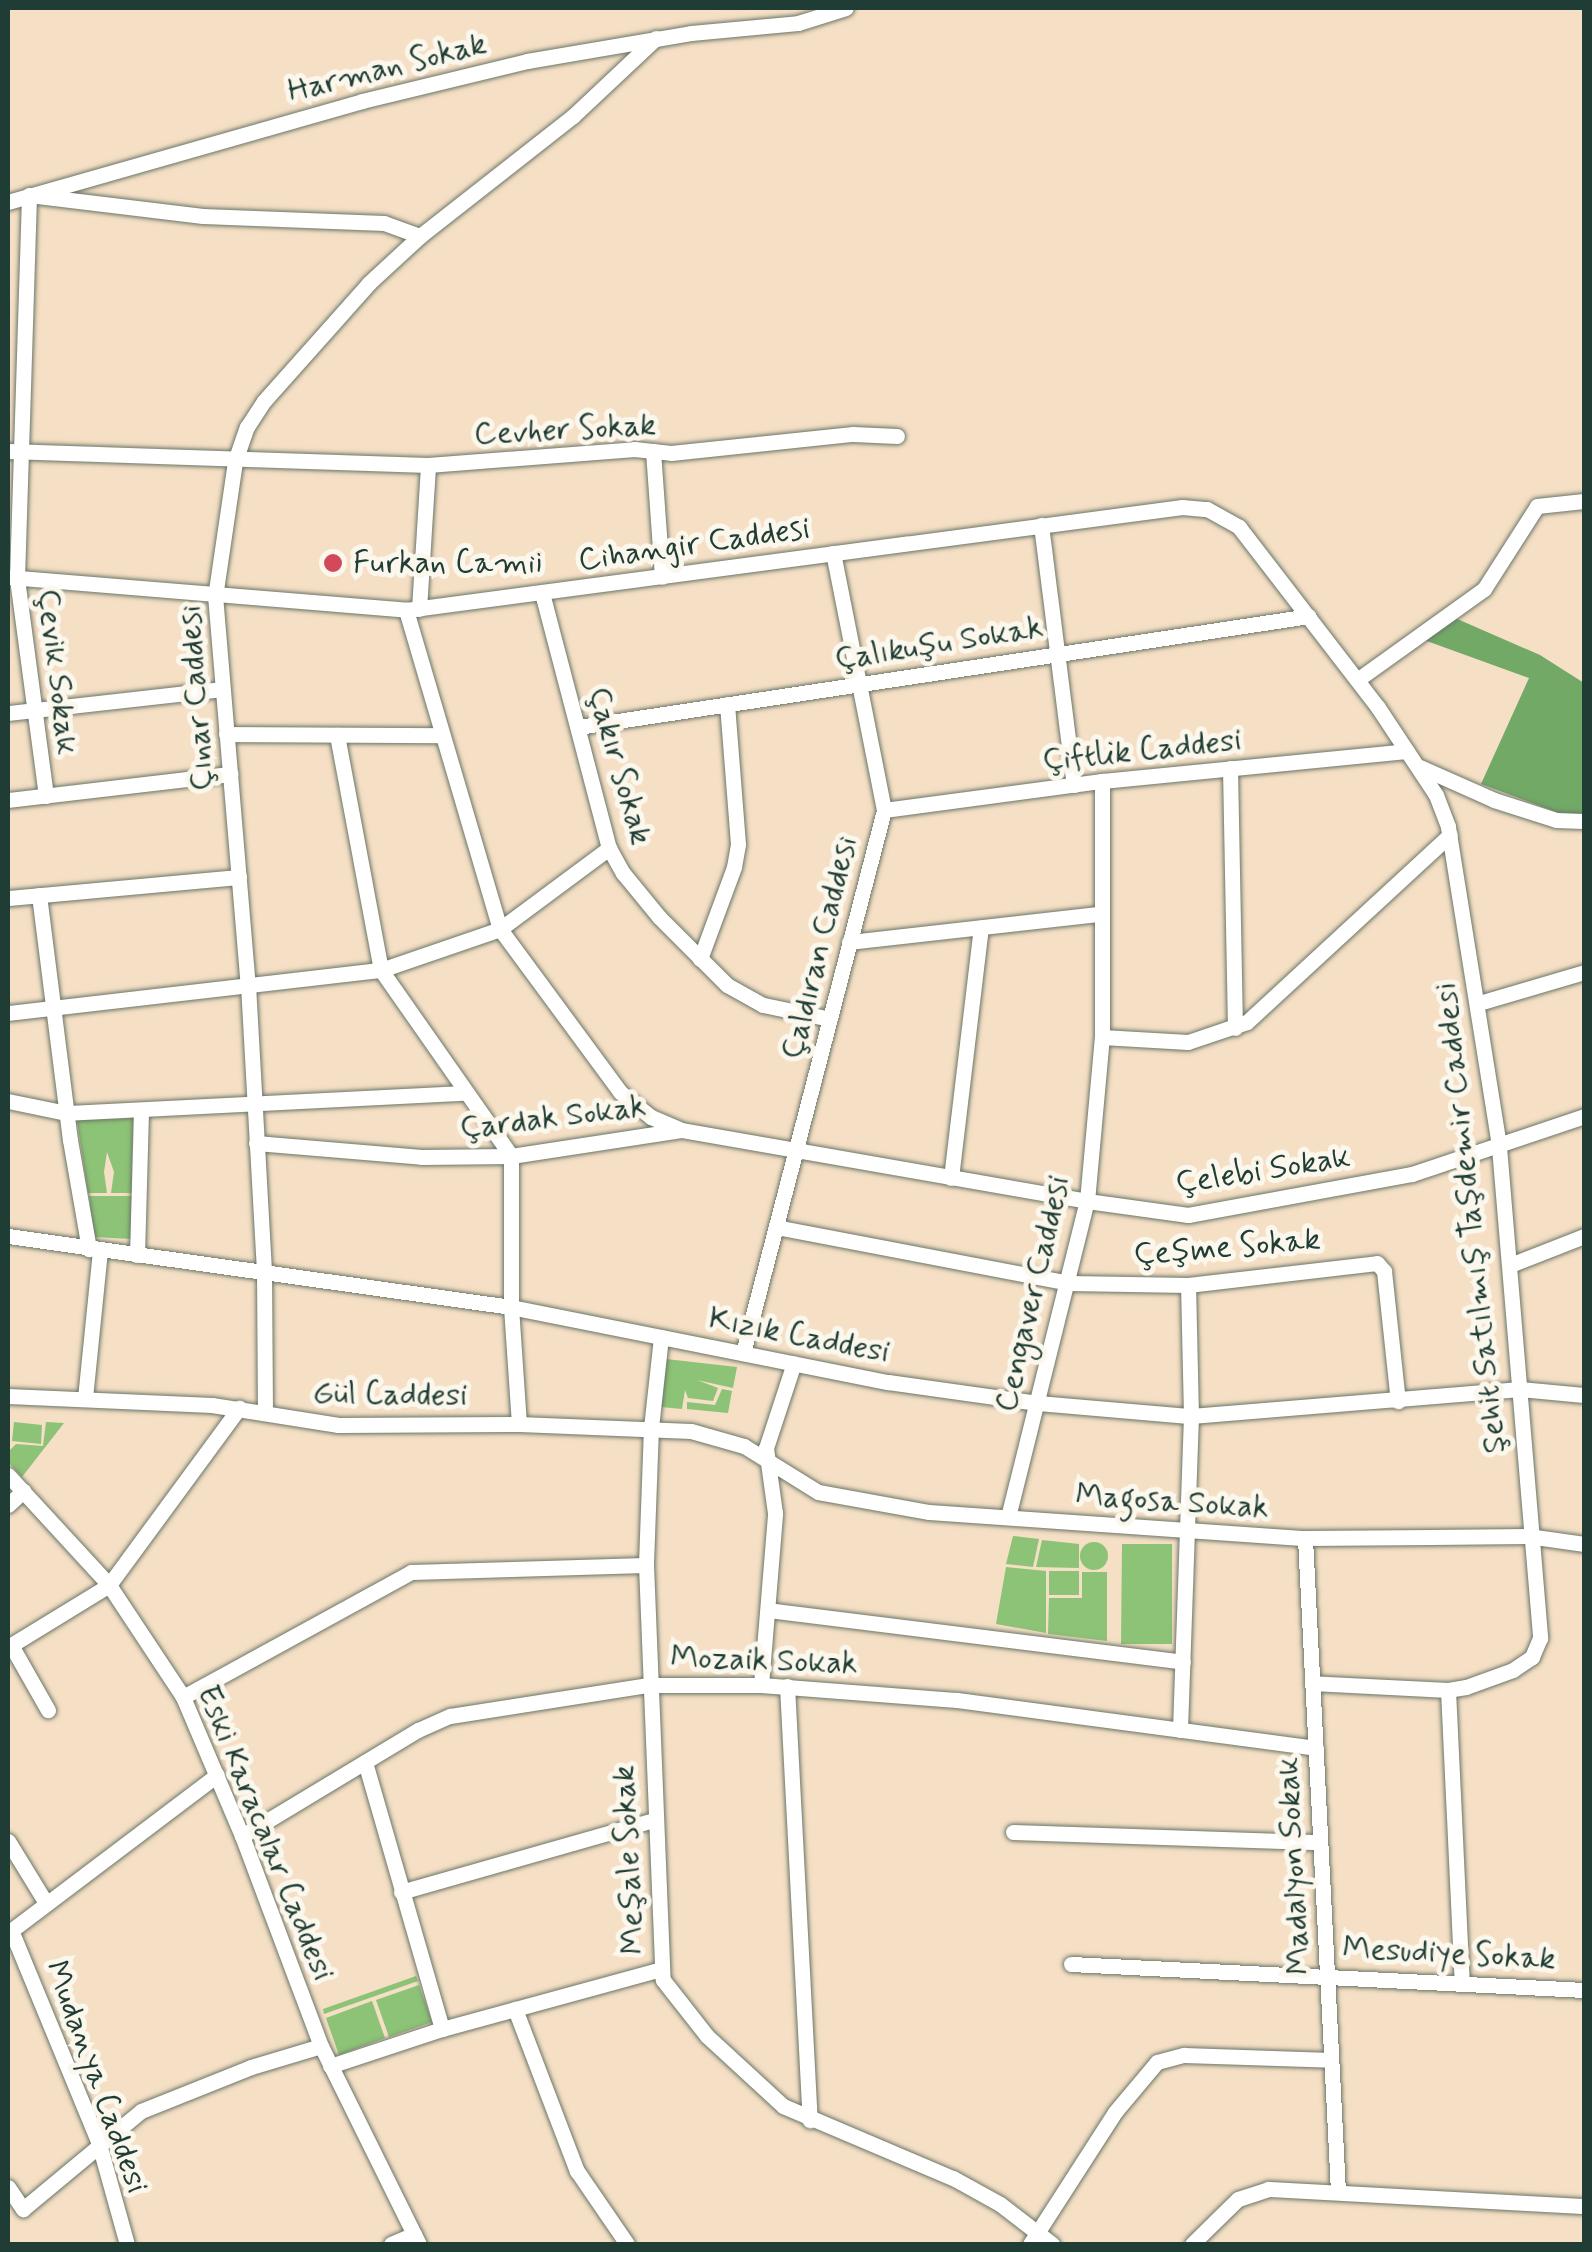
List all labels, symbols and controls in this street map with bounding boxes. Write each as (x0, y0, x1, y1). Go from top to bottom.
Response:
street label: Harman Sokak (282, 24, 492, 112)
street label: Cevher Sokak (471, 406, 659, 454)
street label: Cihangir Caddesi (573, 509, 815, 581)
place label: Furkan Camii (353, 544, 540, 582)
marker: Furkan Camii (322, 552, 344, 574)
street label: Çevik Sokak (28, 587, 86, 757)
street label: Çınar Caddesi (171, 600, 223, 796)
street label: Çalıkuşu Sokak (834, 609, 1044, 679)
street label: Çakır Sokak (578, 681, 660, 851)
street label: Çiftlik Caddesi (1037, 721, 1247, 781)
street label: Çaldıran Caddesi (773, 829, 867, 1067)
street label: Şehit Satılmış Taşdemir Caddesi (1428, 988, 1514, 1448)
street label: Çardak Sokak (458, 1088, 648, 1148)
street label: Çelebi Sokak (1173, 1138, 1353, 1204)
street label: Cengaver Caddesi (986, 1169, 1080, 1419)
street label: Çeşme Sokak (1132, 1221, 1322, 1275)
street label: Kızık Caddesi (702, 1299, 896, 1373)
street label: Gül Caddesi (309, 1374, 471, 1416)
street label: Magosa Sokak (1074, 1476, 1270, 1528)
street label: Mozaik Sokak (670, 1639, 858, 1683)
street label: Eski Karacalar Caddesi (187, 1677, 343, 1989)
street label: Madalyon Sokak (1269, 1756, 1319, 1976)
street label: Meşale Sokak (605, 1762, 653, 1958)
street label: Mesudiye Sokak (1341, 1929, 1557, 1979)
street label: Mudanya Caddesi (35, 1953, 157, 2201)

